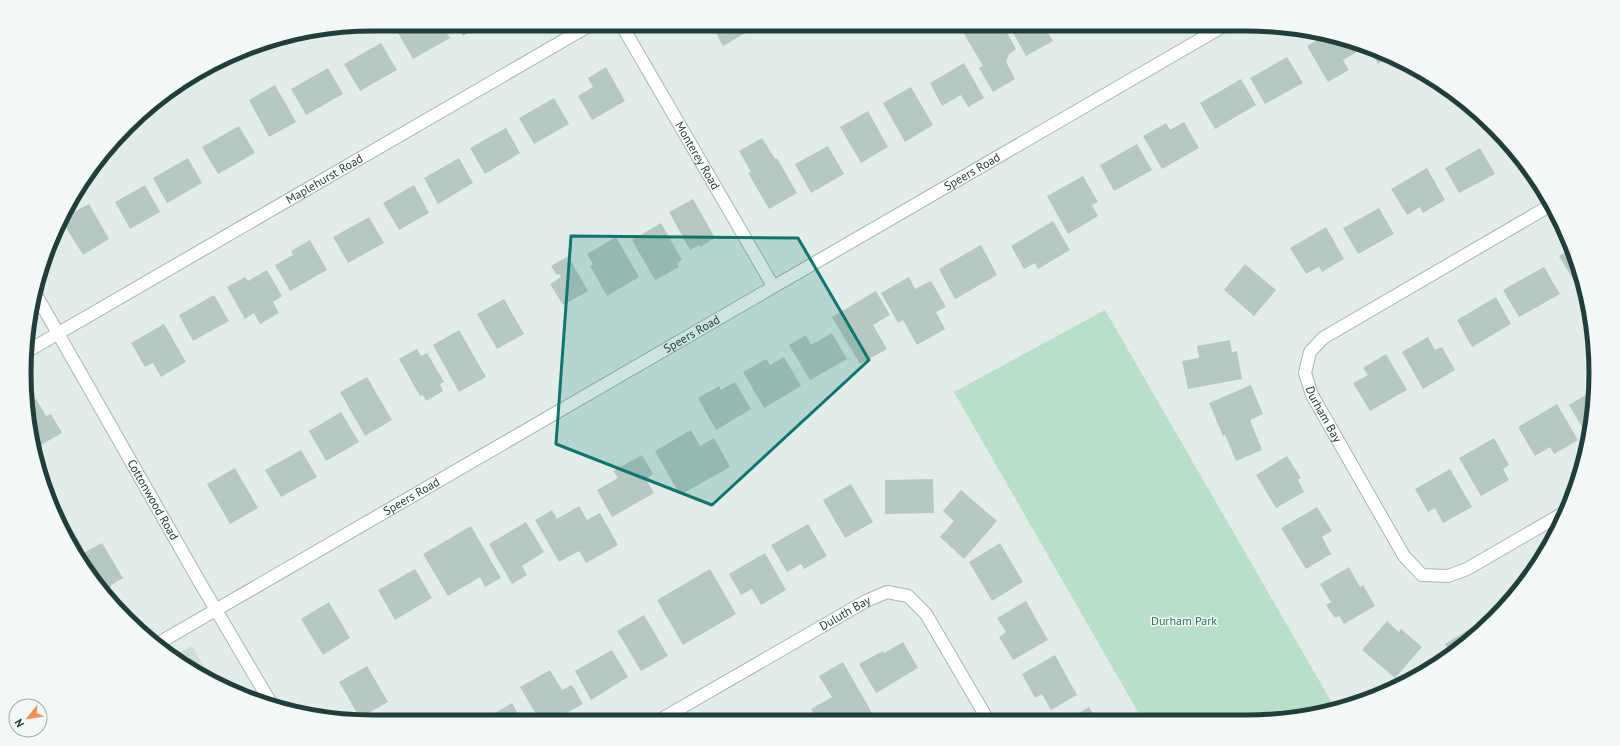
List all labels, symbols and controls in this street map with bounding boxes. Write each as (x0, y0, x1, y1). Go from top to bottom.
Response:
street label: Monterey Road (672, 118, 723, 192)
street label: Speers Road (941, 149, 1003, 194)
street label: Maplehurst Road (283, 150, 365, 207)
street label: Speers Road (661, 312, 722, 356)
street label: Durham Bay (1303, 384, 1346, 445)
street label: Cottonwood Road (124, 456, 182, 543)
street label: Speers Road (380, 474, 442, 518)
street label: Duluth Bay (817, 592, 873, 633)
park label: Durham Park (1151, 613, 1217, 628)
north arrow (8, 698, 48, 738)
text: N (11, 716, 27, 730)

